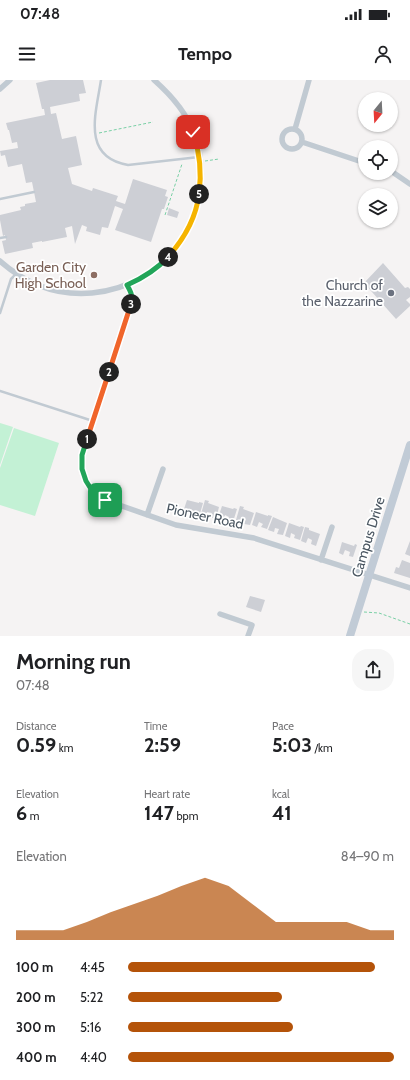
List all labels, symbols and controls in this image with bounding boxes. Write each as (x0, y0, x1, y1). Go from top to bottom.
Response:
text: 07:48 (20, 5, 60, 23)
icon: menu (16, 43, 38, 65)
text: Tempo (178, 43, 232, 65)
icon: person (372, 43, 394, 65)
north arrow (358, 92, 398, 132)
map controls (358, 92, 398, 228)
pin (176, 115, 210, 149)
icon: check (182, 121, 204, 143)
button: locate (358, 140, 398, 180)
pin: 5 (189, 184, 209, 204)
text: 5 (196, 187, 202, 201)
button: layers (358, 188, 398, 228)
pin: 4 (158, 247, 178, 267)
text: 4 (165, 250, 171, 264)
place label: Garden City High School (15, 258, 87, 292)
marker: Garden City High School (89, 270, 99, 280)
place label: Church of the Nazzarine (302, 276, 383, 310)
marker: Church of the Nazzarine (386, 288, 396, 298)
pin: 3 (121, 294, 141, 314)
text: 3 (128, 297, 134, 311)
pin: 2 (99, 362, 119, 382)
text: 2 (106, 365, 112, 379)
pin: 1 (77, 429, 97, 449)
text: 1 (85, 432, 89, 446)
pin (88, 483, 122, 517)
icon: arrive (94, 489, 116, 511)
street label: Campus Drive (347, 495, 389, 579)
street label: Pioneer Road (165, 499, 245, 533)
text: Morning run (16, 648, 131, 675)
button: share (352, 649, 394, 691)
text: 07:48 (16, 677, 50, 693)
text: Distance (16, 719, 57, 733)
text: Time (144, 719, 167, 733)
text: Pace (272, 719, 294, 733)
text: 0.59 (16, 733, 56, 757)
text: 2:59 (144, 733, 181, 757)
text: 5:03 (272, 733, 312, 757)
text: km (56, 741, 73, 755)
text: /km (312, 741, 333, 755)
text: Elevation (16, 787, 59, 801)
text: Heart rate (144, 787, 190, 801)
text: kcal (272, 787, 290, 801)
text: 6 (16, 801, 27, 825)
text: 147 (144, 801, 174, 825)
text: 41 (272, 801, 292, 825)
text: m (27, 809, 39, 823)
text: bpm (174, 809, 198, 823)
text: Elevation (16, 848, 67, 864)
text: 84–90 m (341, 848, 394, 864)
text: 100 m (16, 959, 53, 975)
text: 4:45 (80, 959, 105, 975)
text: 200 m (16, 989, 55, 1005)
text: 5:22 (80, 989, 103, 1005)
text: 300 m (16, 1019, 56, 1035)
text: 5:16 (80, 1019, 101, 1035)
text: 400 m (16, 1049, 57, 1065)
text: 4:40 (80, 1049, 107, 1065)

